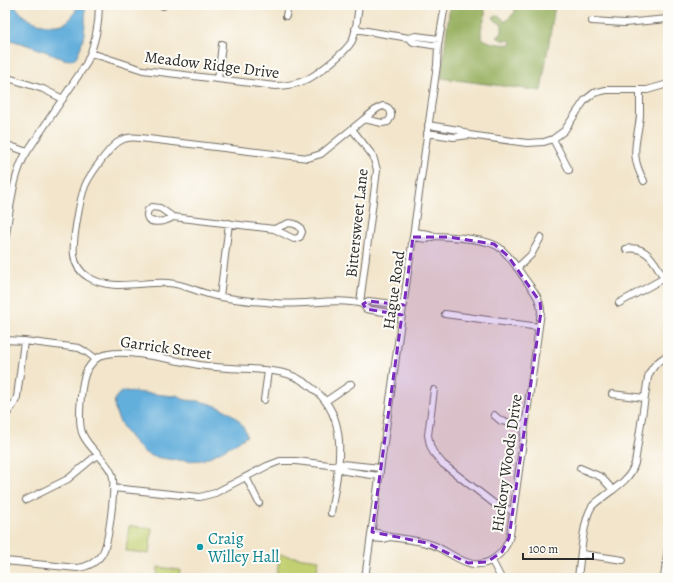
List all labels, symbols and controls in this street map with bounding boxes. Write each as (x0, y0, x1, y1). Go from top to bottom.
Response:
street label: Meadow Ridge Drive (143, 46, 281, 84)
street label: Bittersweet Lane (340, 167, 374, 279)
street label: Hague Road (378, 249, 410, 331)
street label: Garrick Street (119, 331, 213, 365)
street label: Hickory Woods Drive (486, 393, 528, 534)
place label: Craig Willey Hall (207, 528, 279, 568)
scale bar (523, 535, 593, 561)
text: 100 m (529, 541, 558, 557)
marker: Craig Willey Hall (195, 542, 205, 552)

